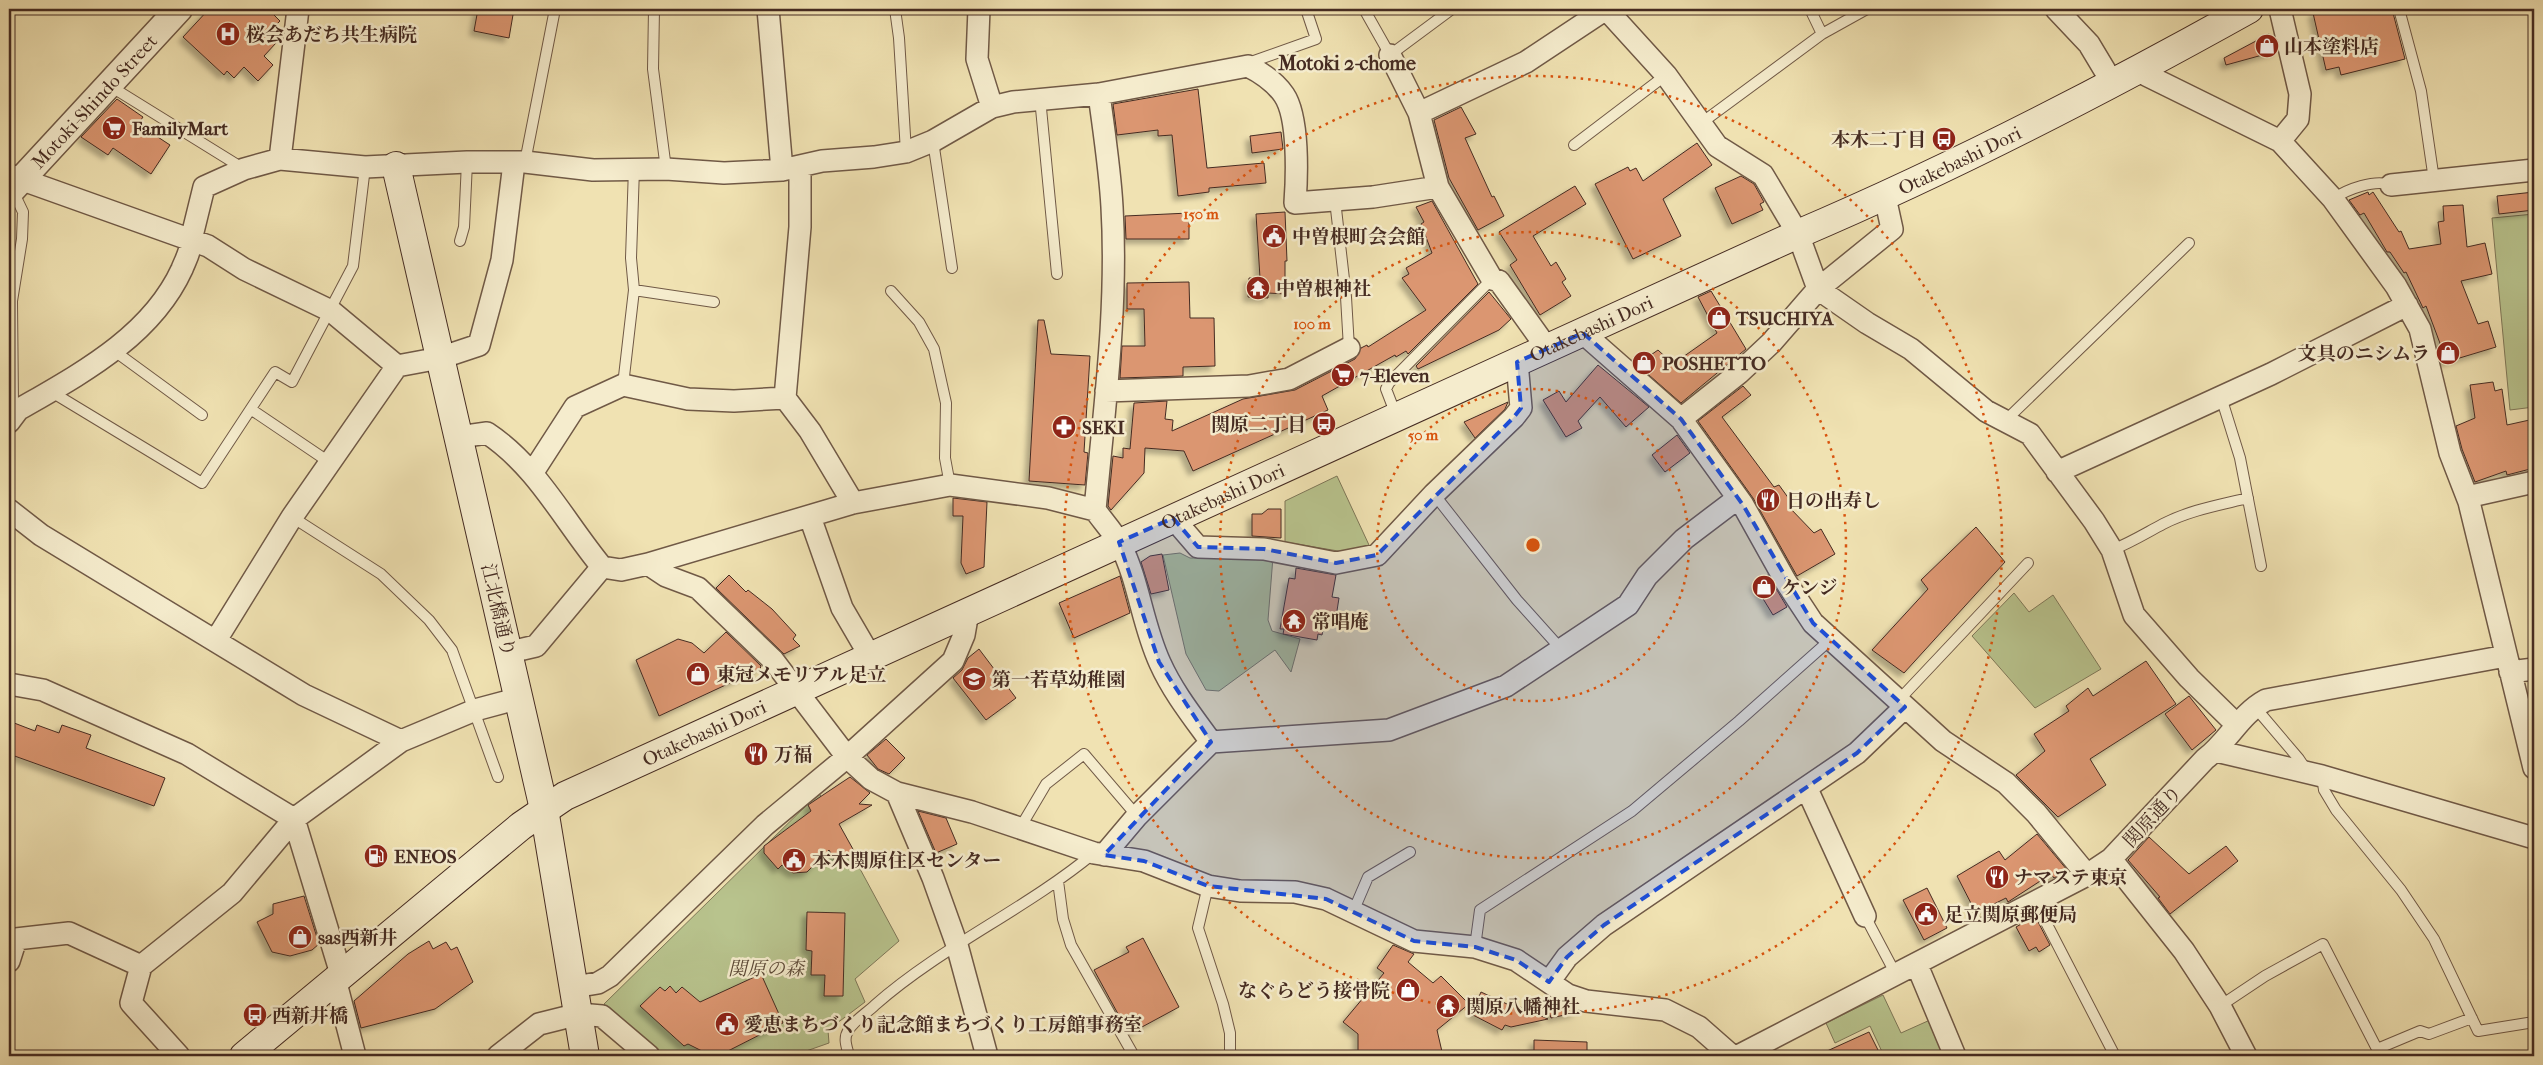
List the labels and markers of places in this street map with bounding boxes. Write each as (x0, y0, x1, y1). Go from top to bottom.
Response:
hospital icon: 桜会あだち共生病院 (215, 21, 241, 47)
place label: 桜会あだち共生病院 (246, 24, 417, 46)
shop icon: 山本塗料店 (2254, 33, 2280, 59)
place label: 山本塗料店 (2284, 36, 2379, 58)
supermarket icon: FamilyMart (101, 115, 127, 141)
place label: FamilyMart (131, 118, 228, 140)
bus stop icon: 本木二丁目 (1931, 126, 1957, 152)
place label: 本木二丁目 (1831, 129, 1926, 151)
public building icon: 中曽根町会会館 (1261, 223, 1287, 249)
place label: 中曽根町会会館 (1292, 226, 1425, 248)
temple icon: 中曽根神社 (1245, 275, 1271, 301)
place label: 中曽根神社 (1276, 278, 1371, 300)
shop icon: TSUCHIYA (1706, 305, 1732, 331)
place label: TSUCHIYA (1735, 308, 1834, 330)
shop icon: 文具のニシムラ (2435, 340, 2461, 366)
place label: 文具のニシムラ (2298, 343, 2430, 365)
shop icon: POSHETTO (1631, 350, 1657, 376)
place label: POSHETTO (1662, 353, 1766, 375)
supermarket icon: 7-Eleven (1330, 362, 1356, 388)
place label: 7-Eleven (1359, 365, 1431, 387)
bus stop icon: 関原二丁目 (1311, 411, 1337, 437)
pharmacy icon: SEKI (1051, 414, 1077, 440)
place label: 関原二丁目 (1211, 414, 1306, 436)
place label: SEKI (1082, 417, 1125, 439)
restaurant icon: 日の出寿し (1755, 487, 1781, 513)
place label: 日の出寿し (1786, 490, 1881, 512)
centre of rings (1524, 536, 1542, 554)
shop icon: ケンジ (1751, 574, 1777, 600)
place label: ケンジ (1782, 577, 1838, 599)
temple icon: 常唱庵 (1281, 608, 1307, 634)
place label: 常唱庵 (1312, 611, 1369, 633)
shop icon: 東冠メモリアル足立 (685, 661, 711, 687)
place label: 東冠メモリアル足立 (716, 664, 886, 686)
school or university icon: 第一若草幼稚園 (961, 666, 987, 692)
place label: 第一若草幼稚園 (992, 669, 1125, 691)
restaurant icon: 万福 (743, 741, 769, 767)
place label: 万福 (774, 744, 812, 766)
fuel station icon: ENEOS (363, 843, 389, 869)
place label: ENEOS (394, 846, 457, 868)
public building icon: 本木関原住区センター (781, 847, 807, 873)
place label: 本木関原住区センター (812, 850, 1001, 872)
restaurant icon: ナマステ東京 (1984, 864, 2010, 890)
place label: ナマステ東京 (2014, 867, 2128, 889)
public building icon: 足立関原郵便局 (1913, 901, 1939, 927)
place label: 足立関原郵便局 (1944, 904, 2077, 926)
shop icon: sas西新井 (287, 924, 313, 950)
place label: sas西新井 (318, 927, 398, 949)
shop icon: なぐらどう接骨院 (1395, 977, 1421, 1003)
place label: なぐらどう接骨院 (1238, 980, 1390, 1002)
temple icon: 関原八幡神社 (1435, 993, 1461, 1019)
place label: 関原八幡神社 (1466, 996, 1580, 1018)
bus stop icon: 西新井橋 (242, 1002, 268, 1028)
place label: 西新井橋 (272, 1005, 348, 1027)
public building icon: 愛恵まちづくり記念館まちづくり工房館事務室 (714, 1011, 740, 1037)
place label: 愛恵まちづくり記念館まちづくり工房館事務室 (744, 1014, 1143, 1036)

